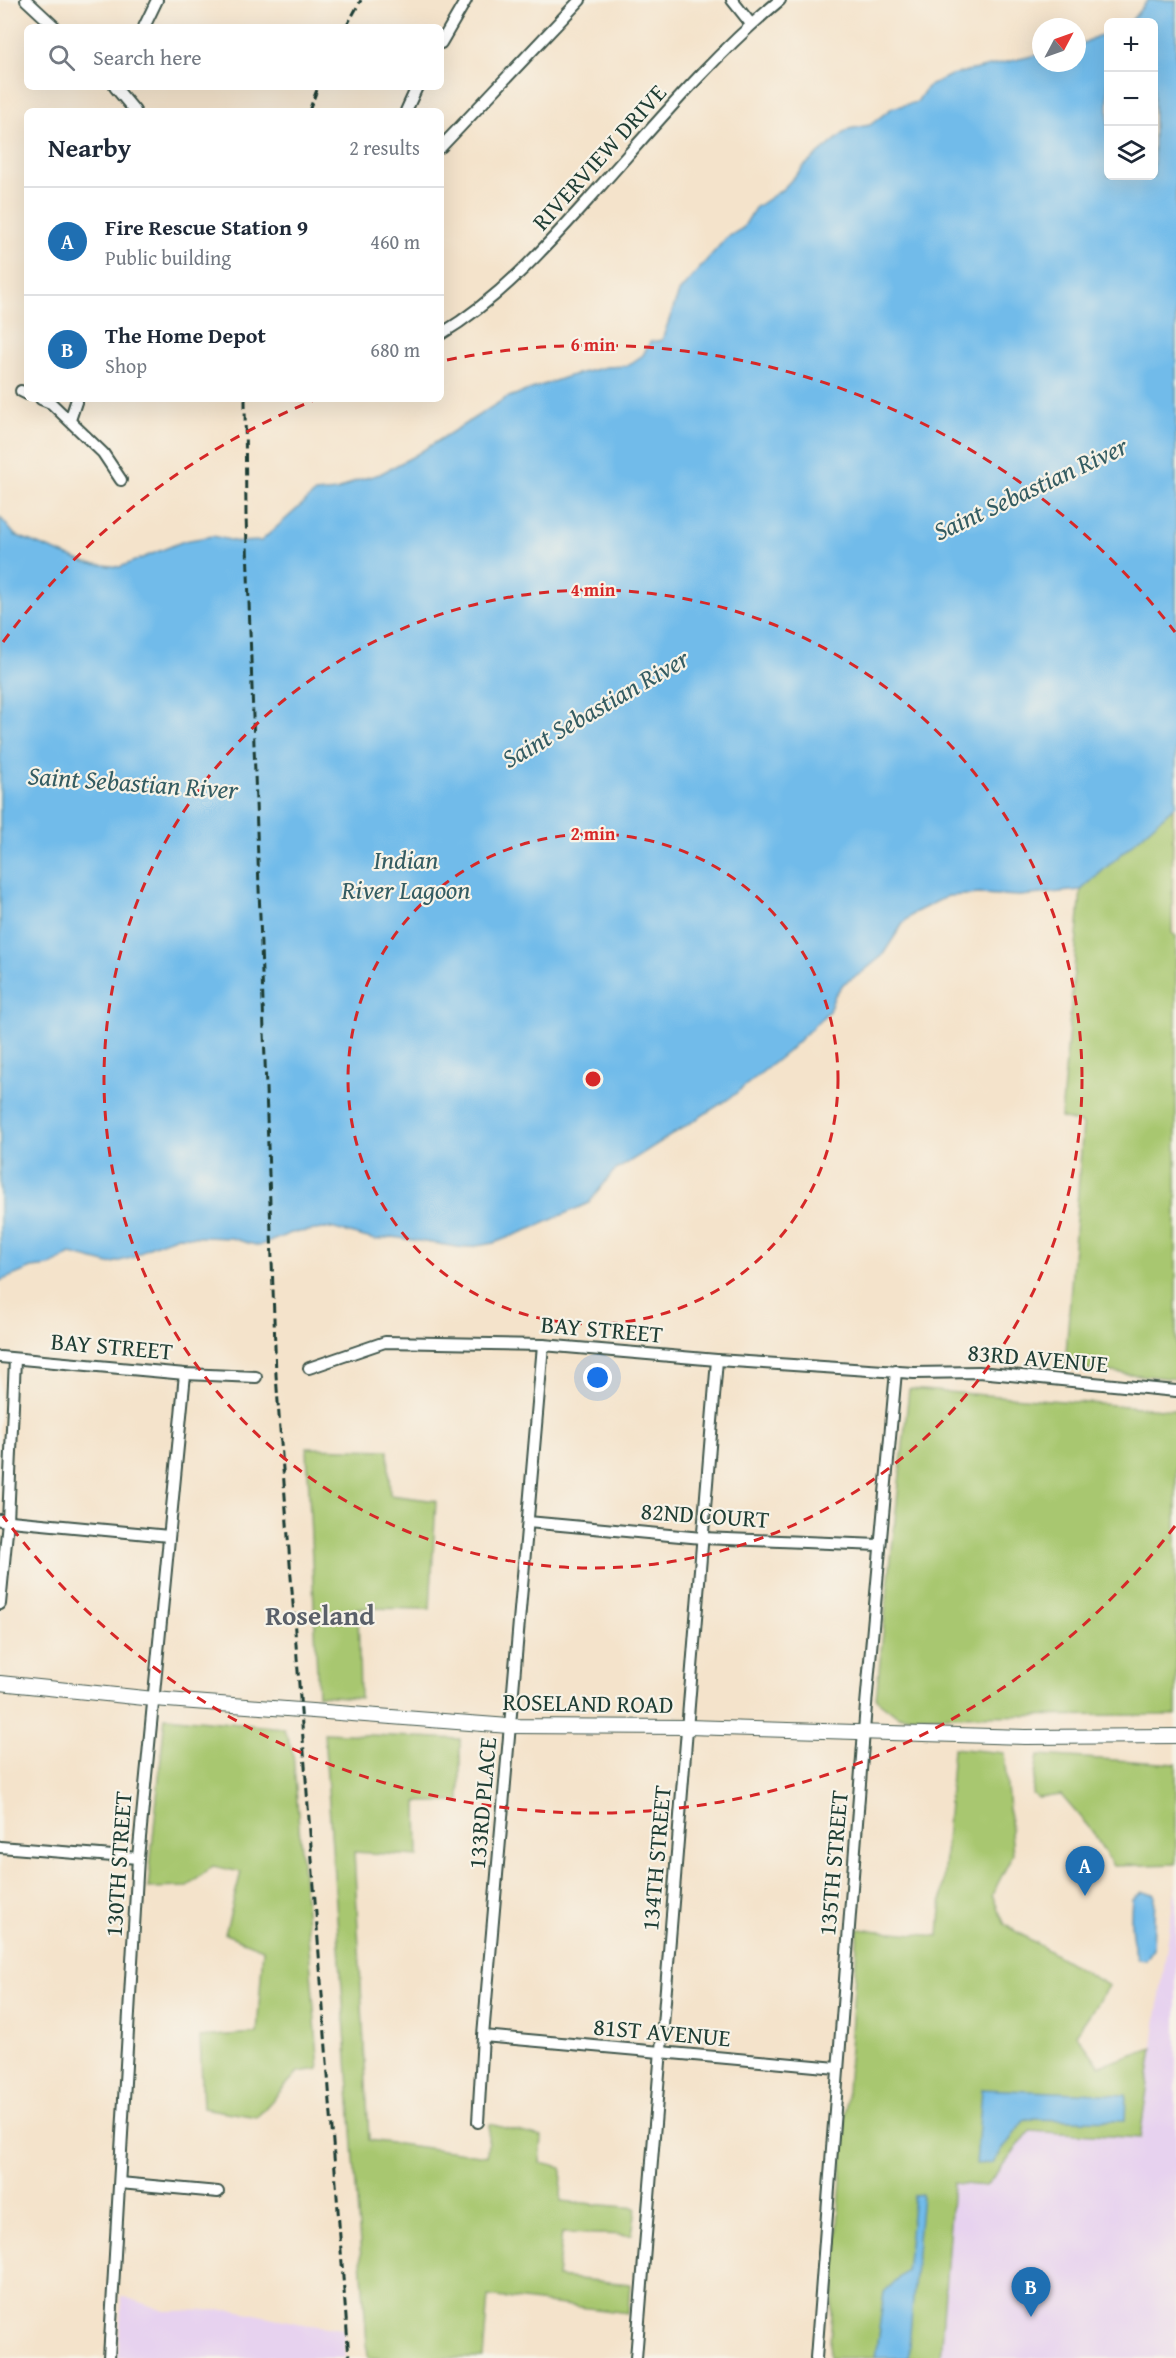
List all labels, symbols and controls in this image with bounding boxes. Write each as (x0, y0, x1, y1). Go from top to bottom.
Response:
north arrow (1032, 18, 1086, 72)
map controls (1104, 18, 1158, 180)
button: + (1104, 18, 1158, 72)
search box (24, 24, 444, 90)
icon: search (45, 41, 78, 74)
text: Search here (93, 41, 202, 73)
button: − (1104, 72, 1158, 126)
street label: RIVERVIEW DRIVE (524, 76, 674, 238)
button: layers (1104, 126, 1158, 180)
text: Nearby (48, 128, 131, 167)
text: 2 results (349, 133, 420, 162)
text: Fire Rescue Station 9 (105, 211, 308, 243)
text: A (61, 227, 74, 256)
text: 460 m (370, 227, 420, 256)
text: Public building (105, 243, 231, 272)
text: The Home Depot (105, 319, 266, 351)
text: 6 min (571, 331, 616, 358)
text: B (61, 335, 74, 364)
text: 680 m (370, 335, 420, 364)
text: Shop (105, 351, 147, 380)
water label: Saint Sebastian River (926, 425, 1135, 550)
text: 4 min (571, 576, 616, 603)
water label: Saint Sebastian River (494, 638, 697, 778)
water label: Saint Sebastian River (27, 755, 241, 809)
text: 2 min (571, 820, 616, 847)
water label: Indian River Lagoon (341, 840, 470, 909)
centre of rings (583, 1069, 603, 1089)
street label: BAY STREET (539, 1306, 665, 1352)
street label: BAY STREET (49, 1323, 175, 1369)
street label: 83RD AVENUE (966, 1334, 1110, 1382)
your location (583, 1363, 612, 1392)
street label: 82ND COURT (639, 1493, 771, 1537)
district label: Roseland (265, 1595, 375, 1635)
street label: ROSELAND ROAD (502, 1684, 674, 1722)
street label: 133RD PLACE (459, 1736, 505, 1870)
street label: 134TH STREET (632, 1784, 680, 1932)
street label: 135TH STREET (809, 1789, 857, 1937)
street label: 130TH STREET (95, 1790, 141, 1938)
pin: A (1066, 1846, 1104, 1896)
street label: 81ST AVENUE (592, 2009, 732, 2055)
pin: B (1012, 2268, 1050, 2317)

